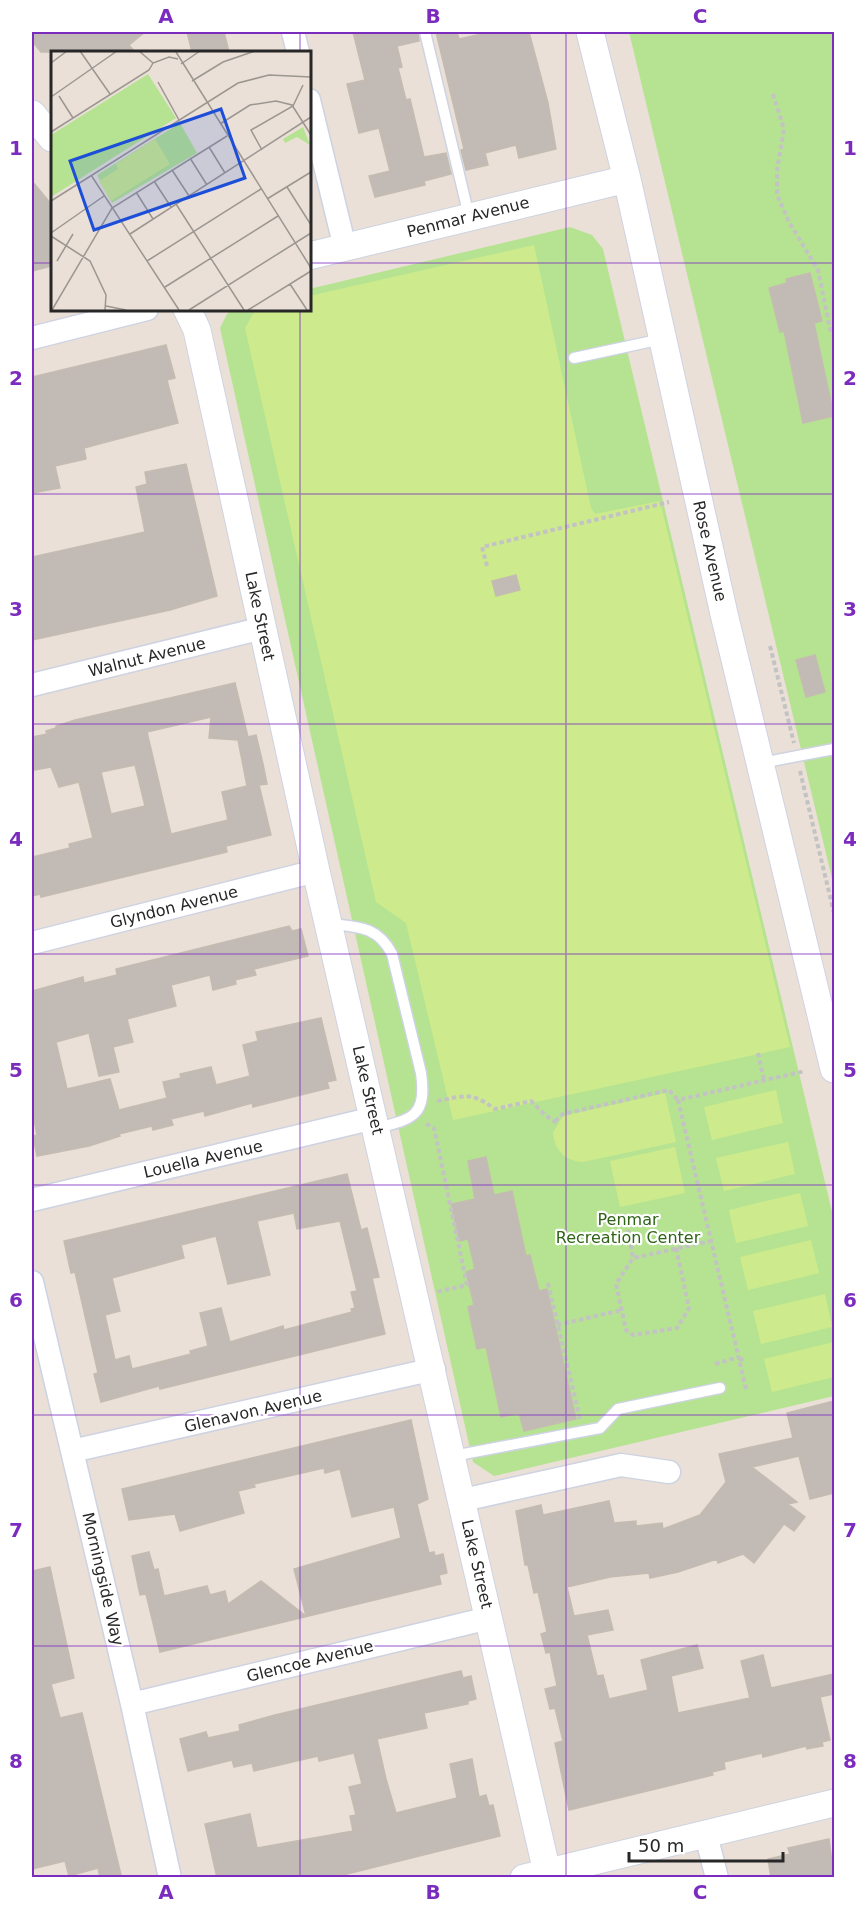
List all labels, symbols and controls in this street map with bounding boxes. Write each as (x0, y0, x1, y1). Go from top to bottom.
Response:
text: A (158, 4, 174, 28)
text: B (425, 4, 441, 28)
text: C (693, 4, 707, 28)
inset map (51, 51, 310, 310)
text: 1 (9, 136, 23, 160)
text: 1 (843, 136, 857, 160)
street label: Penmar Avenue (405, 193, 531, 241)
text: 2 (9, 366, 23, 390)
text: 2 (843, 366, 857, 390)
street label: Rose Avenue (689, 499, 731, 603)
street label: Lake Street (241, 570, 279, 662)
text: 3 (9, 597, 23, 621)
text: 3 (843, 597, 857, 621)
street label: Walnut Avenue (86, 633, 208, 681)
text: 4 (9, 827, 23, 851)
text: 4 (843, 827, 857, 851)
street label: Glyndon Avenue (108, 882, 240, 932)
street label: Lake Street (349, 1044, 387, 1136)
text: 5 (9, 1058, 23, 1082)
text: 5 (843, 1058, 857, 1082)
street label: Louella Avenue (142, 1136, 264, 1182)
park label: Penmar Recreation Center (556, 1210, 701, 1247)
text: 6 (9, 1288, 23, 1312)
text: 6 (843, 1288, 857, 1312)
street label: Glenavon Avenue (182, 1386, 324, 1436)
street label: Morningside Way (78, 1510, 128, 1648)
text: 7 (9, 1518, 23, 1542)
street label: Lake Street (458, 1518, 496, 1610)
text: 7 (843, 1518, 857, 1542)
street label: Glencoe Avenue (245, 1636, 375, 1686)
text: 8 (9, 1749, 23, 1773)
text: 8 (843, 1749, 857, 1773)
scale bar (629, 1825, 784, 1863)
text: 50 m (638, 1835, 684, 1856)
text: A (158, 1880, 174, 1904)
text: B (425, 1880, 441, 1904)
text: C (693, 1880, 707, 1904)

